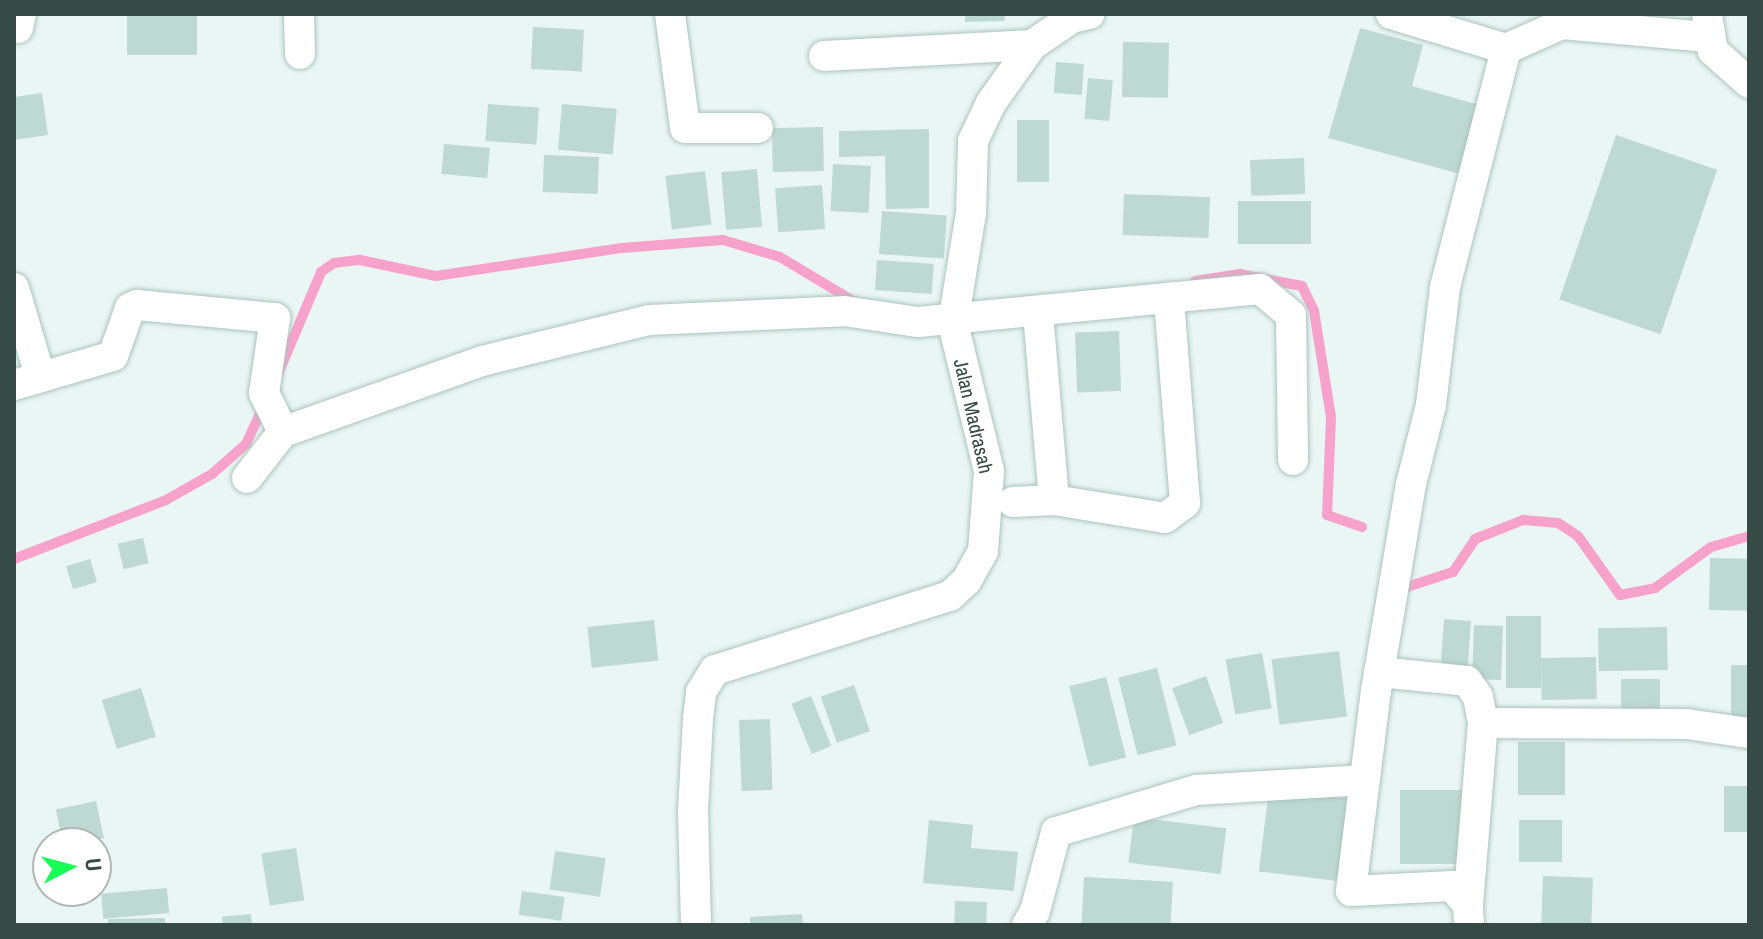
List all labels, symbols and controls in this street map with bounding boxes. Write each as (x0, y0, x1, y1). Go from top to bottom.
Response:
street label: Jalan Madrasah (949, 356, 999, 476)
north arrow (32, 827, 112, 907)
text: U (78, 857, 109, 873)

